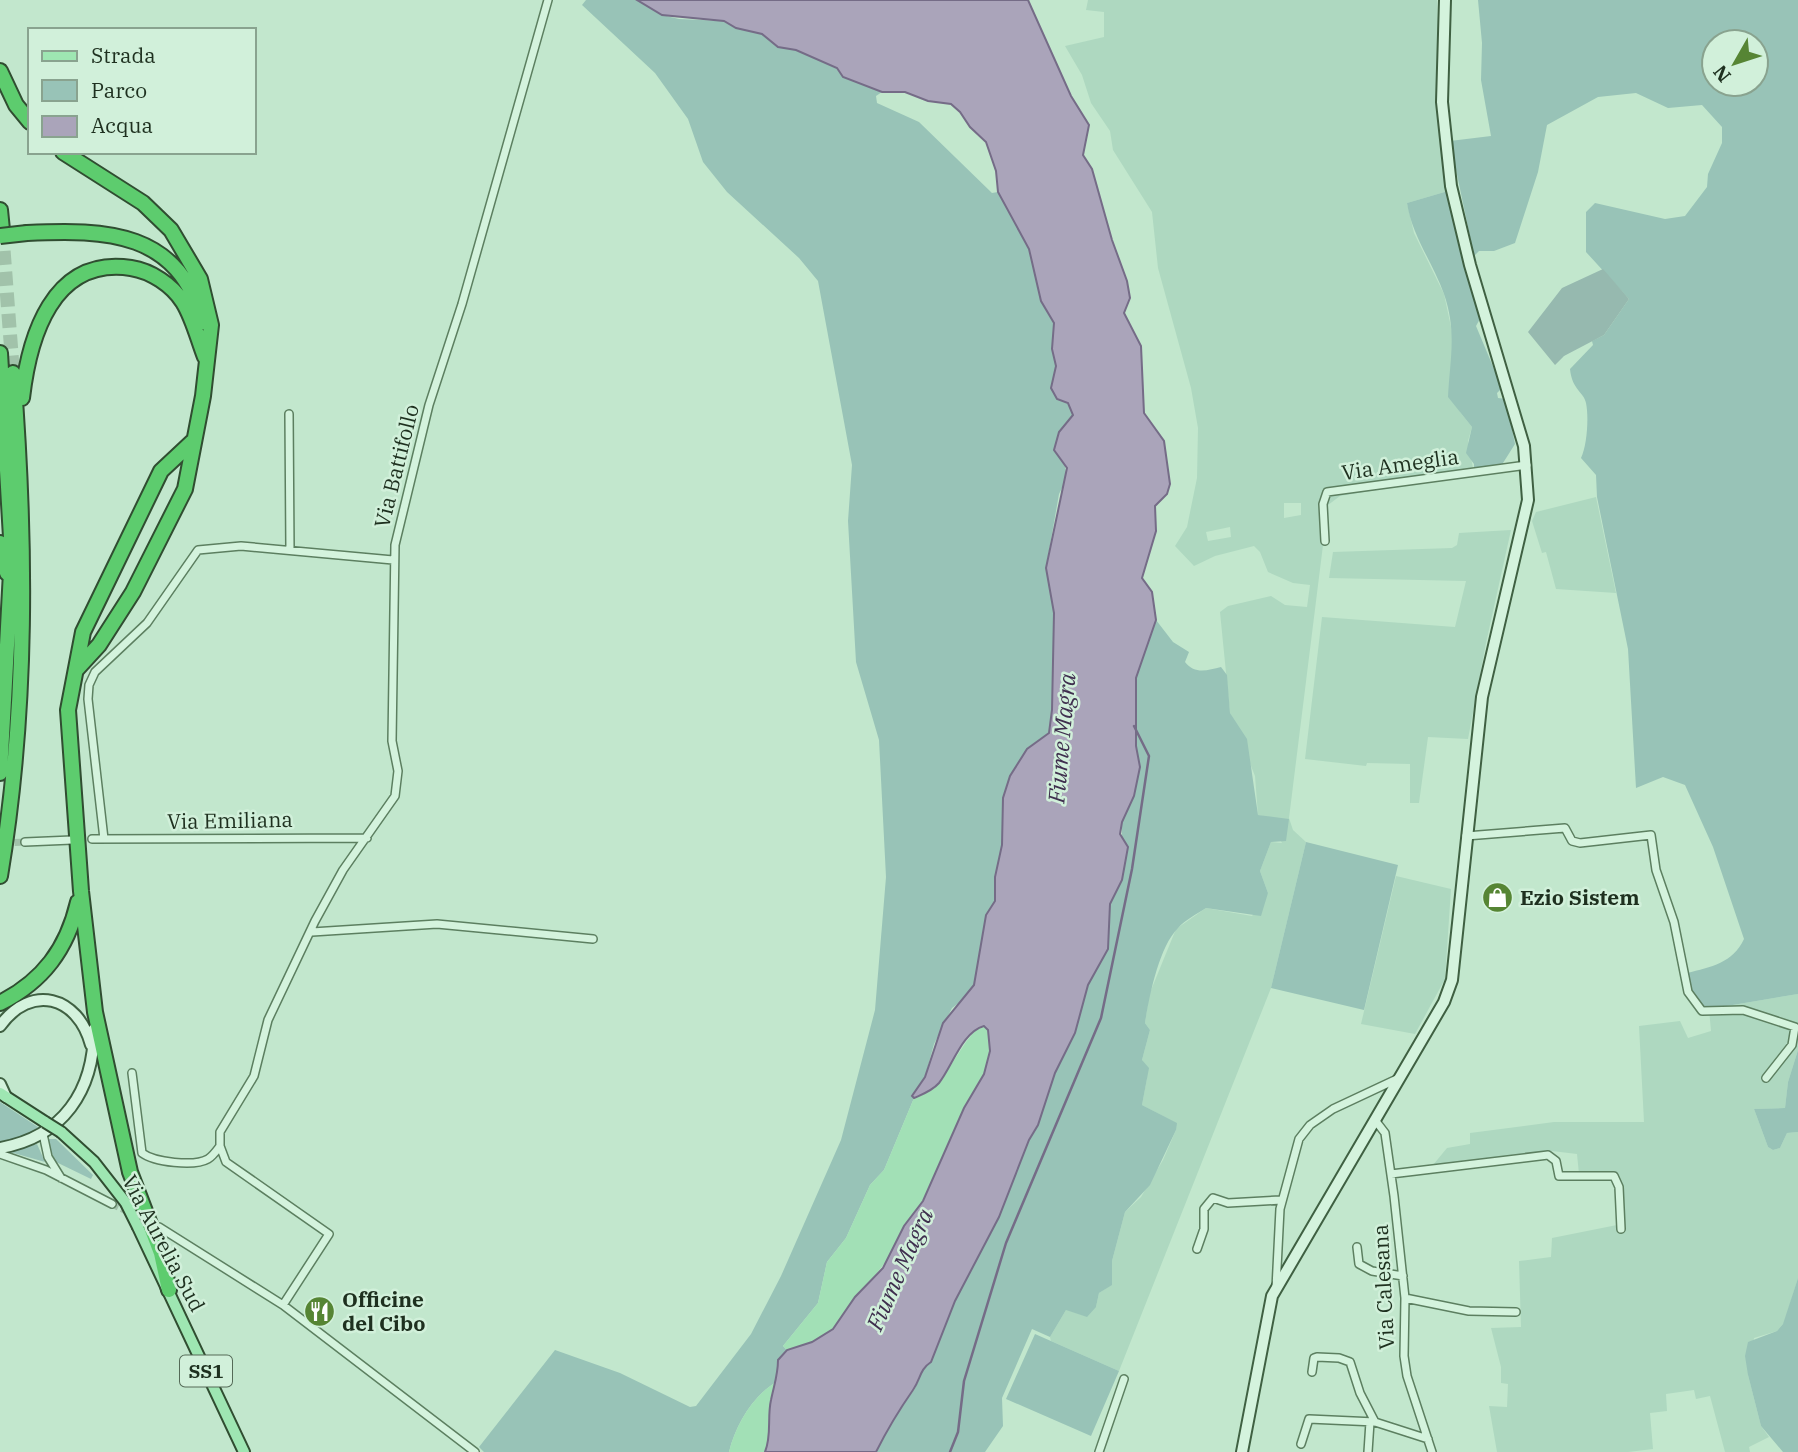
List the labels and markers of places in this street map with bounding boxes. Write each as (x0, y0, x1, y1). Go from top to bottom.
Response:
shop icon: Ezio Sistem (1480, 880, 1514, 914)
place label: Ezio Sistem (1520, 883, 1640, 911)
place label: Officine del Cibo (342, 1285, 425, 1337)
restaurant icon: Officine del Cibo (302, 1294, 336, 1328)

